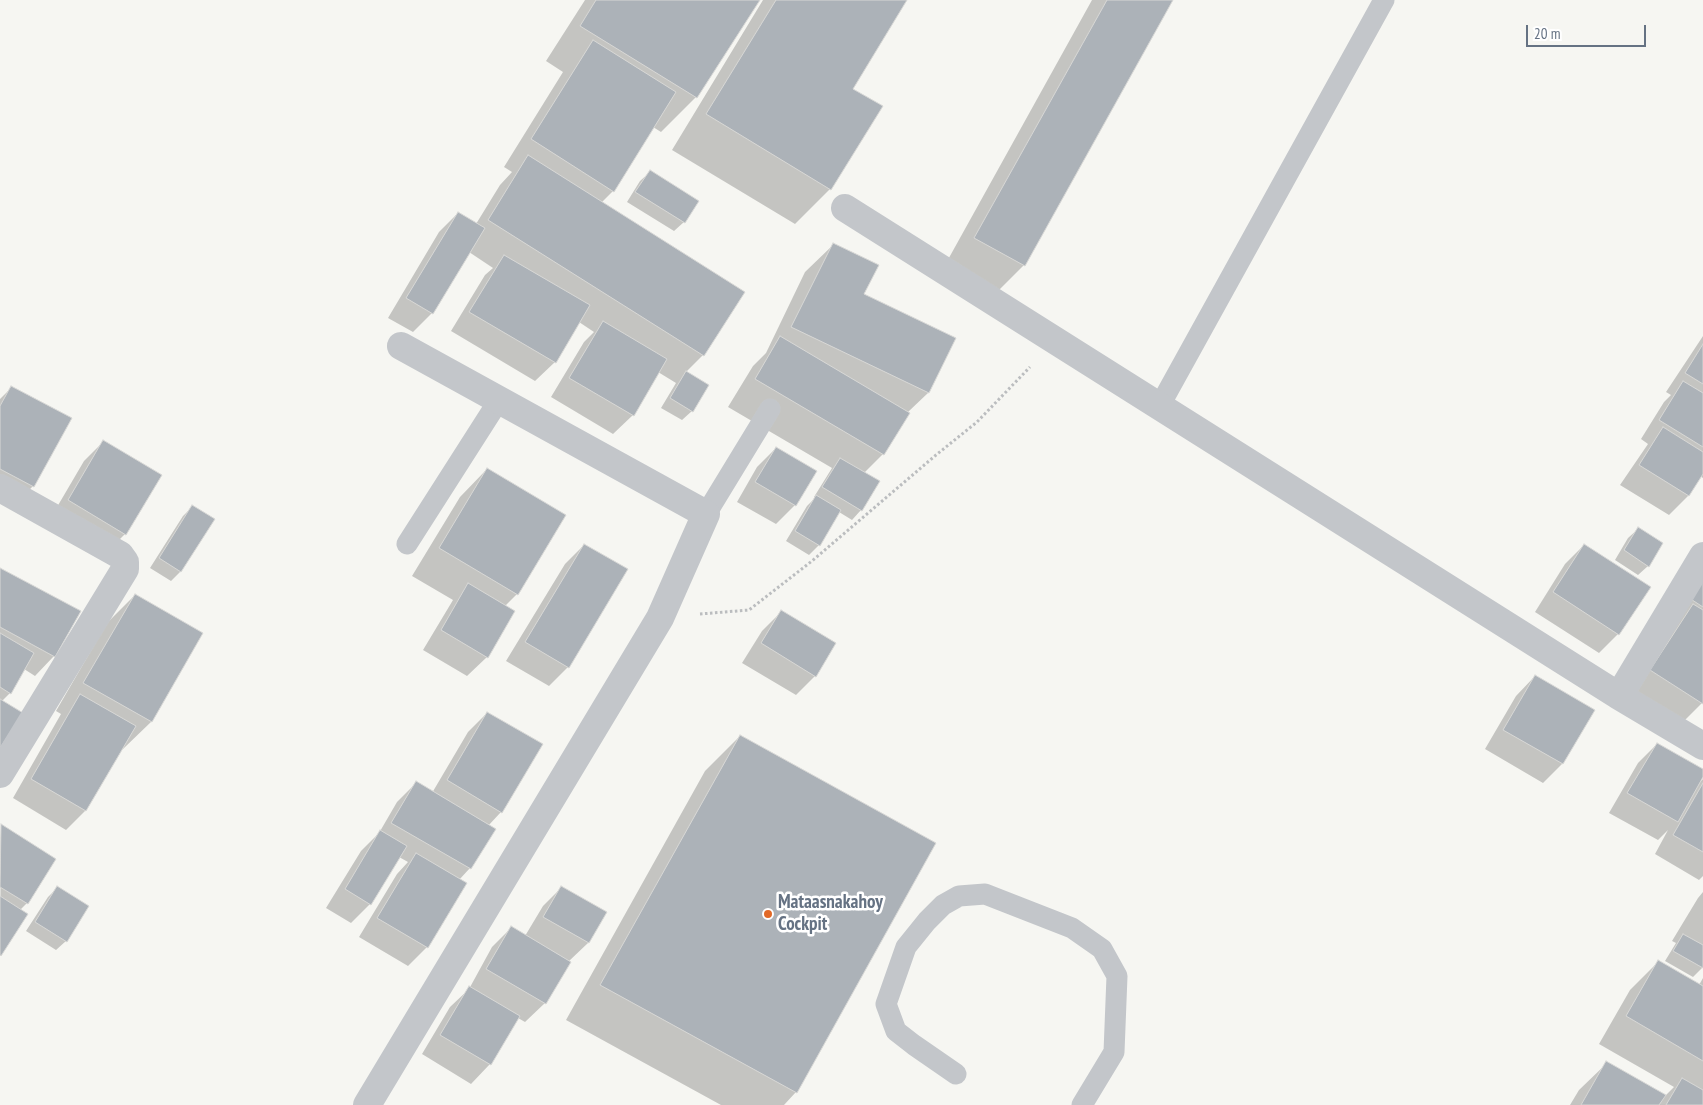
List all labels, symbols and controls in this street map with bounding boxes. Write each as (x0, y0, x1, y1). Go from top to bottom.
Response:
scale bar (1528, 15, 1648, 47)
text: 20 m (1534, 24, 1560, 43)
place label: Mataasnakahoy Cockpit (778, 892, 883, 936)
marker: Mataasnakahoy Cockpit (762, 908, 774, 920)

